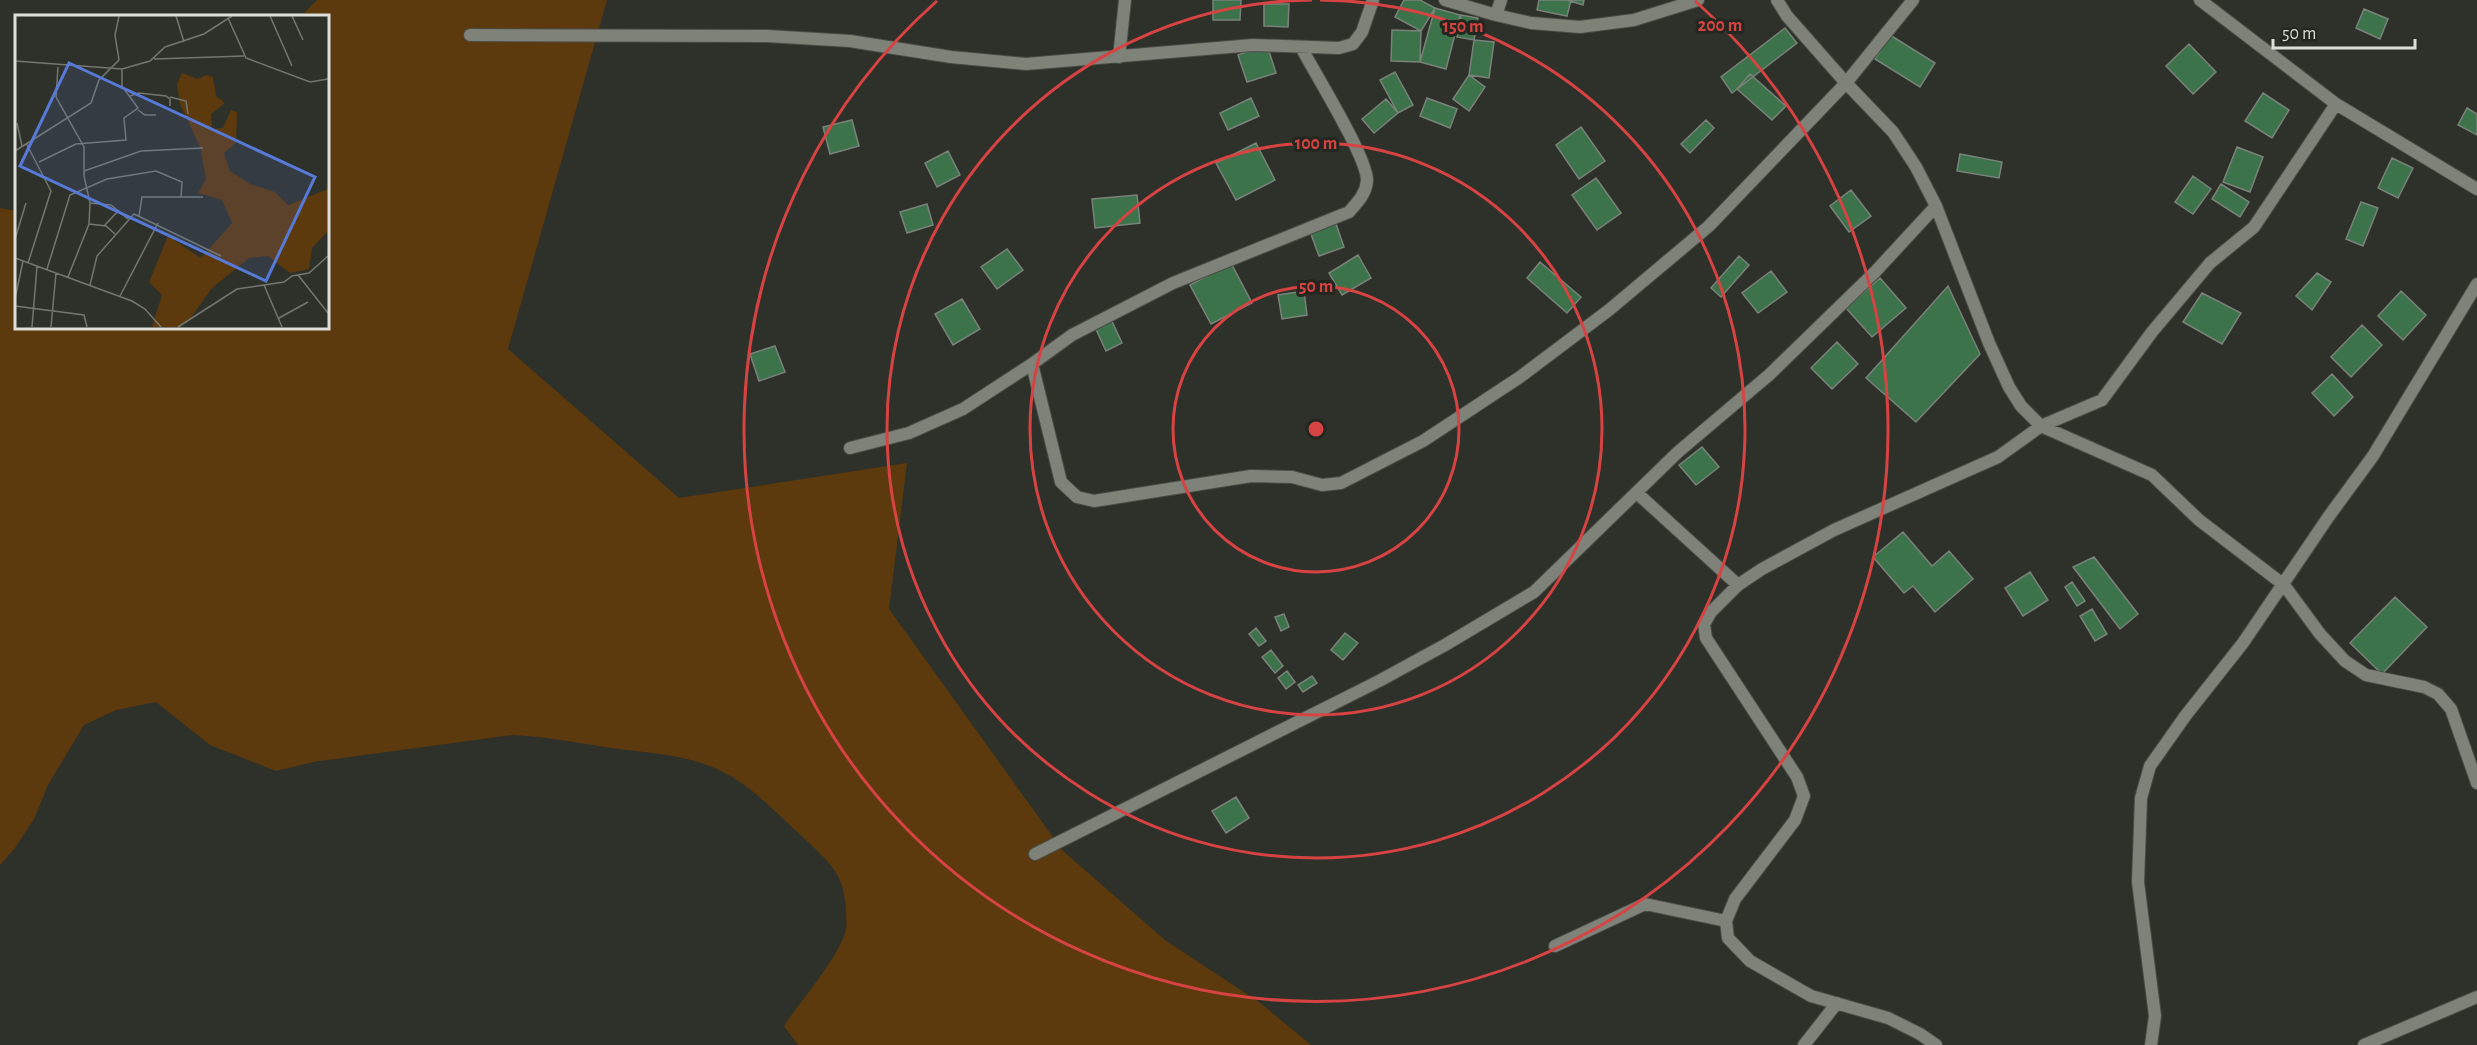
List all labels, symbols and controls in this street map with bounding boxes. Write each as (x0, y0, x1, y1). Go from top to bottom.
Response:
scale bar (2273, 12, 2416, 50)
inset map (15, 15, 328, 328)
text: 200 m (1698, 17, 1742, 35)
text: 150 m (1443, 18, 1483, 36)
text: 50 m (2282, 25, 2316, 43)
text: 100 m (1295, 135, 1337, 153)
text: 50 m (1299, 278, 1333, 296)
centre of rings (1306, 419, 1326, 439)

